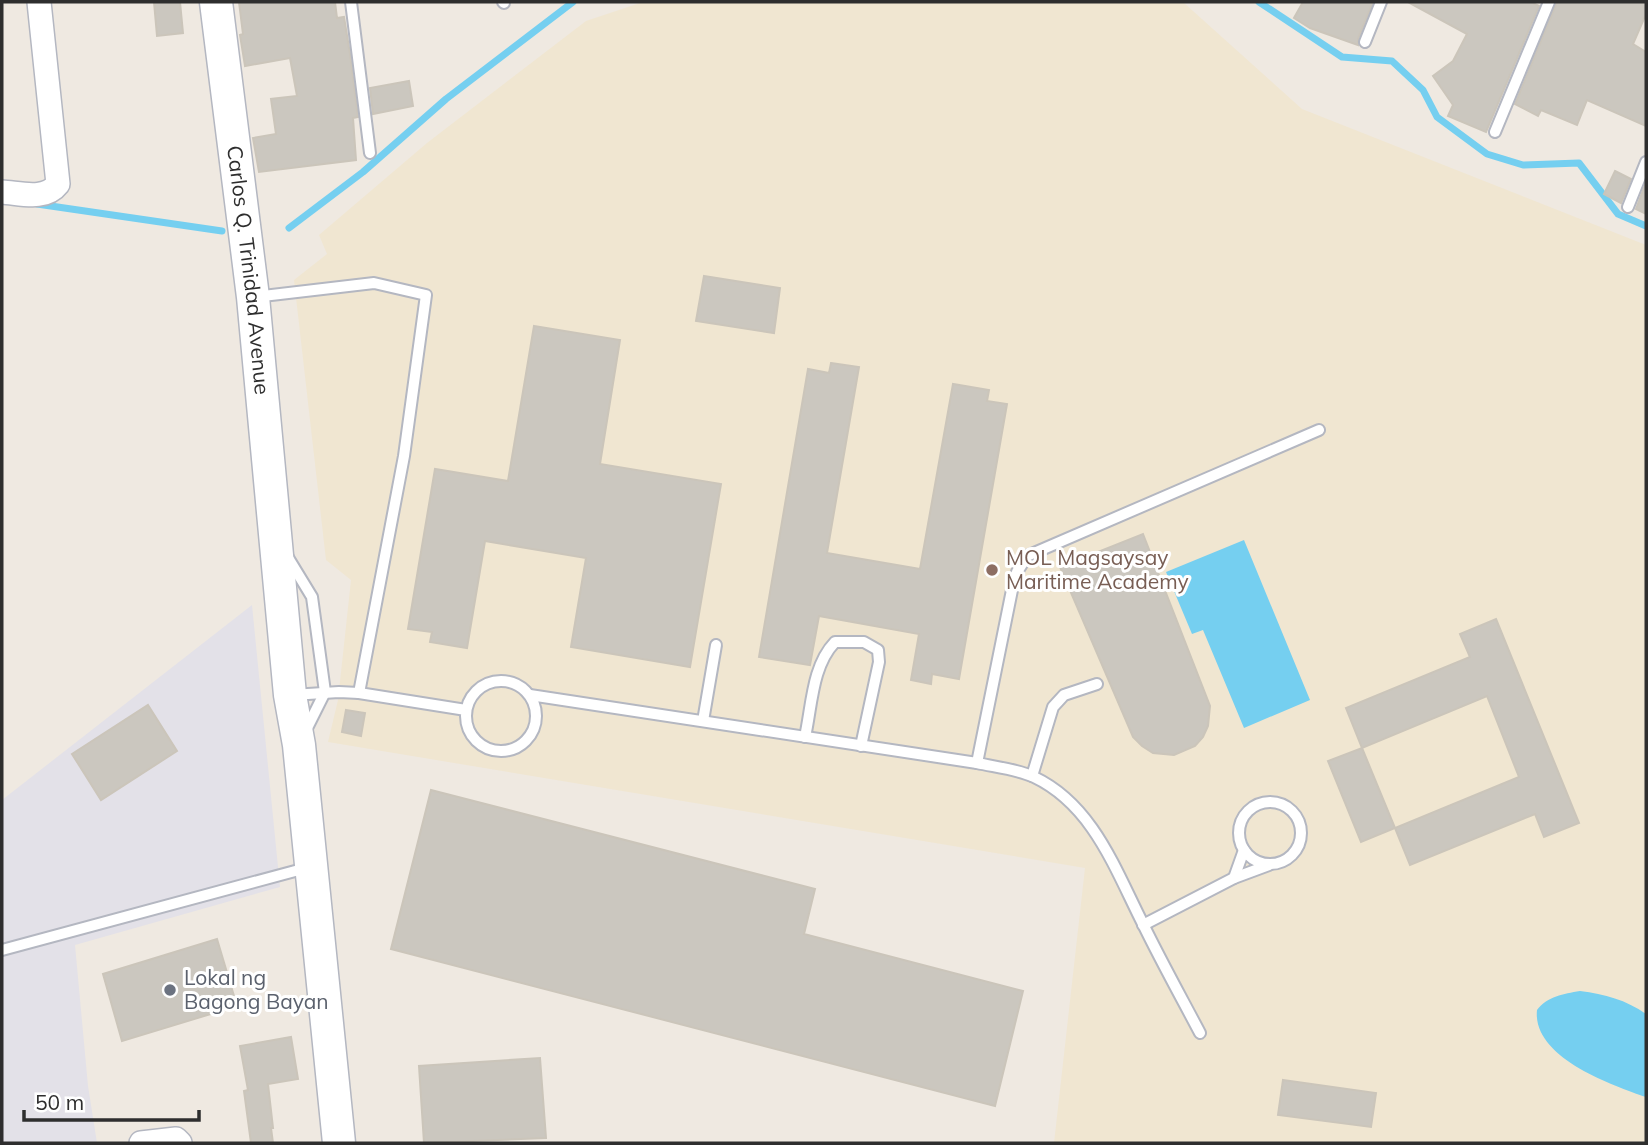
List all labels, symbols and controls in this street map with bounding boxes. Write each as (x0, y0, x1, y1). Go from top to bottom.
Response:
street label: Carlos Q. Trinidad Avenue (222, 144, 276, 396)
place label: MOL Magsaysay Maritime Academy (1006, 544, 1189, 594)
marker: MOL Magsaysay Maritime Academy (984, 562, 1000, 578)
place label: Lokal ng Bagong Bayan (184, 964, 329, 1014)
marker: Lokal ng Bagong Bayan (162, 982, 178, 998)
scale bar (24, 1078, 200, 1122)
text: 50 m (35, 1089, 84, 1115)

